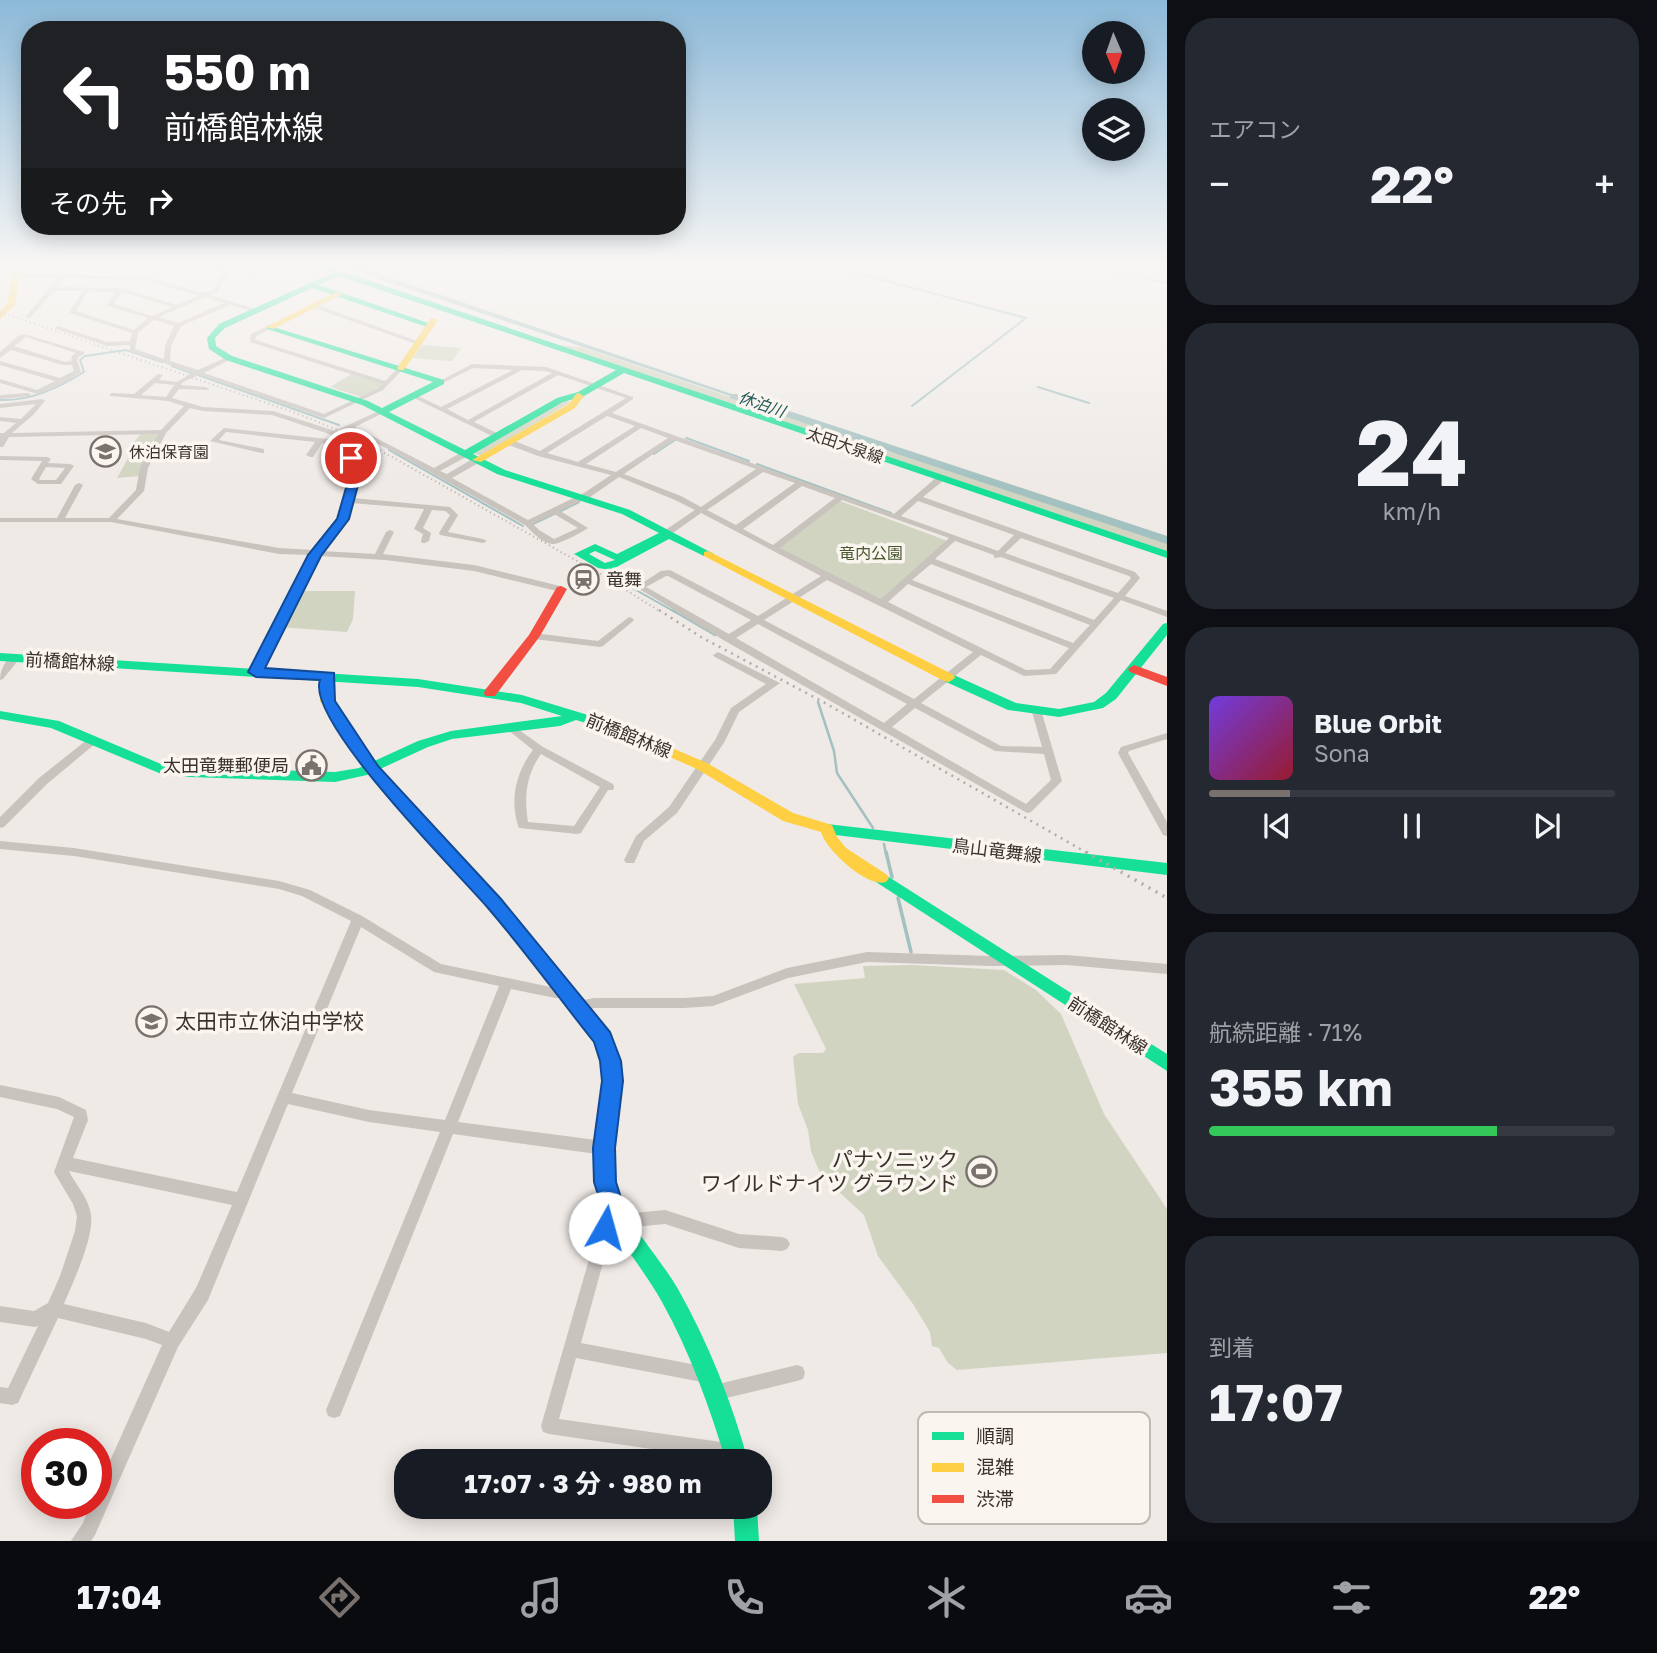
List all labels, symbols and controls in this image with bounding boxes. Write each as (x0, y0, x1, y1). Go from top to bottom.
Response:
north arrow (1082, 21, 1144, 84)
map controls (1082, 21, 1145, 161)
text: 550 m (164, 42, 311, 101)
icon: left (49, 49, 140, 140)
button: layers (1082, 98, 1145, 161)
text: 前橋館林線 (164, 108, 324, 146)
text: エアコン (1209, 115, 1301, 143)
text: 22° (1370, 152, 1454, 214)
text: − (1209, 161, 1230, 206)
text: + (1594, 161, 1615, 206)
icon: right (141, 182, 179, 220)
text: その先 (49, 188, 127, 219)
water label: 休泊川 (736, 387, 790, 422)
text: 24 (1356, 397, 1468, 506)
street label: 太田大泉線 (804, 423, 886, 467)
pin (321, 428, 381, 488)
school or university icon: 休泊保育園 (89, 435, 123, 469)
icon: arrive (332, 439, 370, 477)
place label: 休泊保育園 (129, 442, 209, 462)
text: km/h (1383, 497, 1441, 525)
park label: 竜内公園 (839, 543, 903, 563)
station icon: 竜舞 (566, 562, 600, 596)
place label: 竜舞 (606, 568, 642, 590)
street label: 前橋館林線 (24, 648, 116, 674)
street label: 前橋館林線 (583, 708, 675, 762)
text: Blue Orbit (1314, 708, 1442, 739)
text: Sona (1314, 739, 1370, 767)
public building icon: 太田竜舞郵便局 (295, 748, 329, 782)
place label: 太田竜舞郵便局 (163, 754, 289, 776)
icon: previous (1258, 807, 1296, 845)
icon: pause (1393, 807, 1431, 845)
icon: next (1528, 807, 1566, 845)
street label: 鳥山竜舞線 (951, 834, 1043, 866)
street label: 前橋館林線 (1064, 991, 1152, 1059)
school or university icon: 太田市立休泊中学校 (135, 1004, 169, 1038)
place label: 太田市立休泊中学校 (175, 1008, 364, 1034)
text: 航続距離 · 71% (1209, 1018, 1362, 1046)
text: 355 km (1209, 1055, 1393, 1117)
place label: パナソニック ワイルドナイツ グラウンド (701, 1146, 958, 1196)
sports icon: パナソニック ワイルドナイツ グラウンド (964, 1154, 998, 1188)
position arrow (568, 1191, 642, 1265)
text: 到着 (1209, 1333, 1255, 1361)
text: 17:07 (1209, 1370, 1343, 1432)
legend (918, 1412, 1150, 1524)
text: 順調 (976, 1424, 1014, 1447)
speed limit sign: 30 (21, 1428, 112, 1519)
text: 混雑 (976, 1455, 1014, 1478)
text: 17:07 · 3 分 · 980 m (464, 1468, 702, 1499)
text: 渋滞 (976, 1487, 1014, 1510)
icon: directions (315, 1573, 364, 1622)
icon: music (517, 1573, 566, 1622)
icon: phone (720, 1573, 769, 1622)
icon: climate (922, 1573, 971, 1622)
icon: car (1124, 1573, 1173, 1622)
icon: filters (1327, 1573, 1376, 1622)
text: 17:04 (77, 1578, 162, 1616)
text: 22° (1529, 1578, 1580, 1616)

